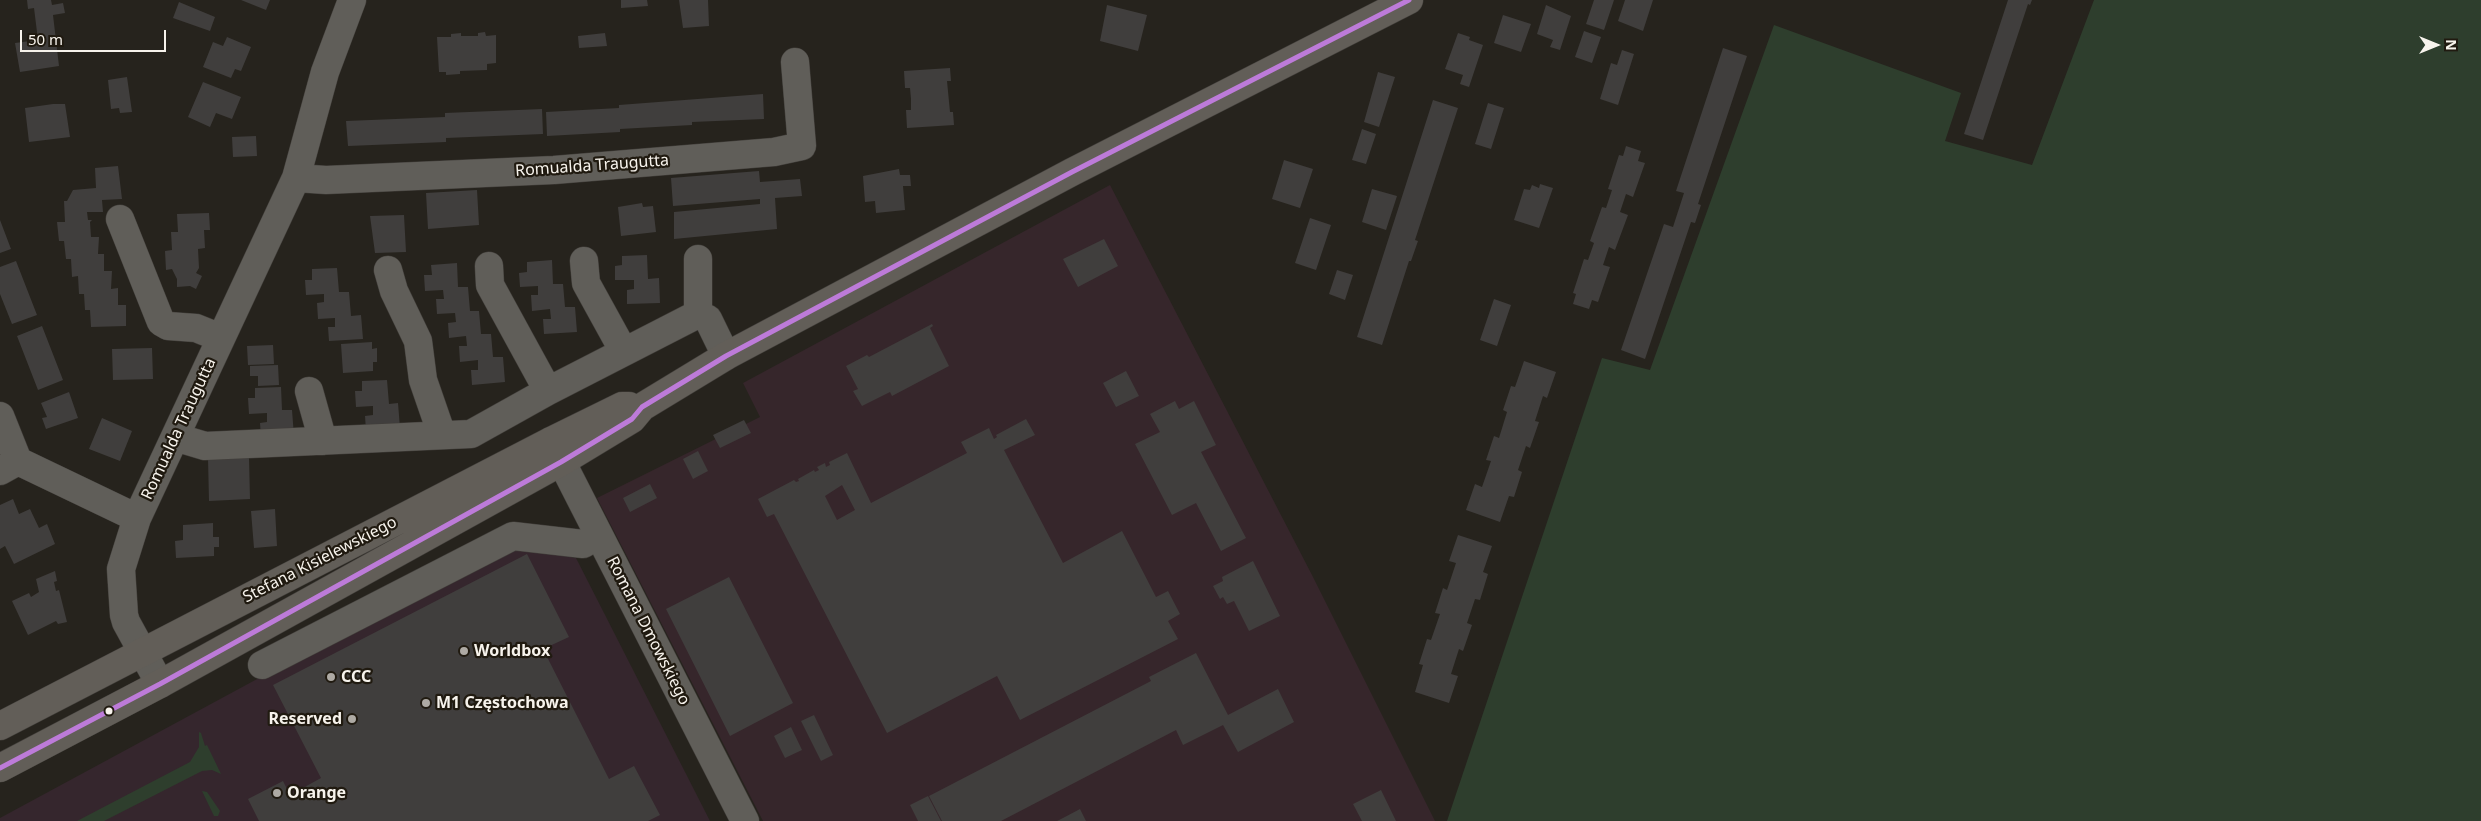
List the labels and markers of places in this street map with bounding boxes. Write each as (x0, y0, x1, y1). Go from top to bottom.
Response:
place label: Worldbox (474, 641, 550, 661)
marker: Worldbox (458, 645, 470, 657)
place label: CCC (341, 667, 371, 687)
marker: CCC (325, 671, 337, 683)
place label: M1 Częstochowa (436, 693, 569, 713)
marker: M1 Częstochowa (420, 697, 432, 709)
unlabelled marker (104, 706, 114, 716)
place label: Reserved (268, 709, 342, 729)
marker: Reserved (346, 713, 358, 725)
place label: Orange (287, 783, 346, 803)
marker: Orange (271, 787, 283, 799)

